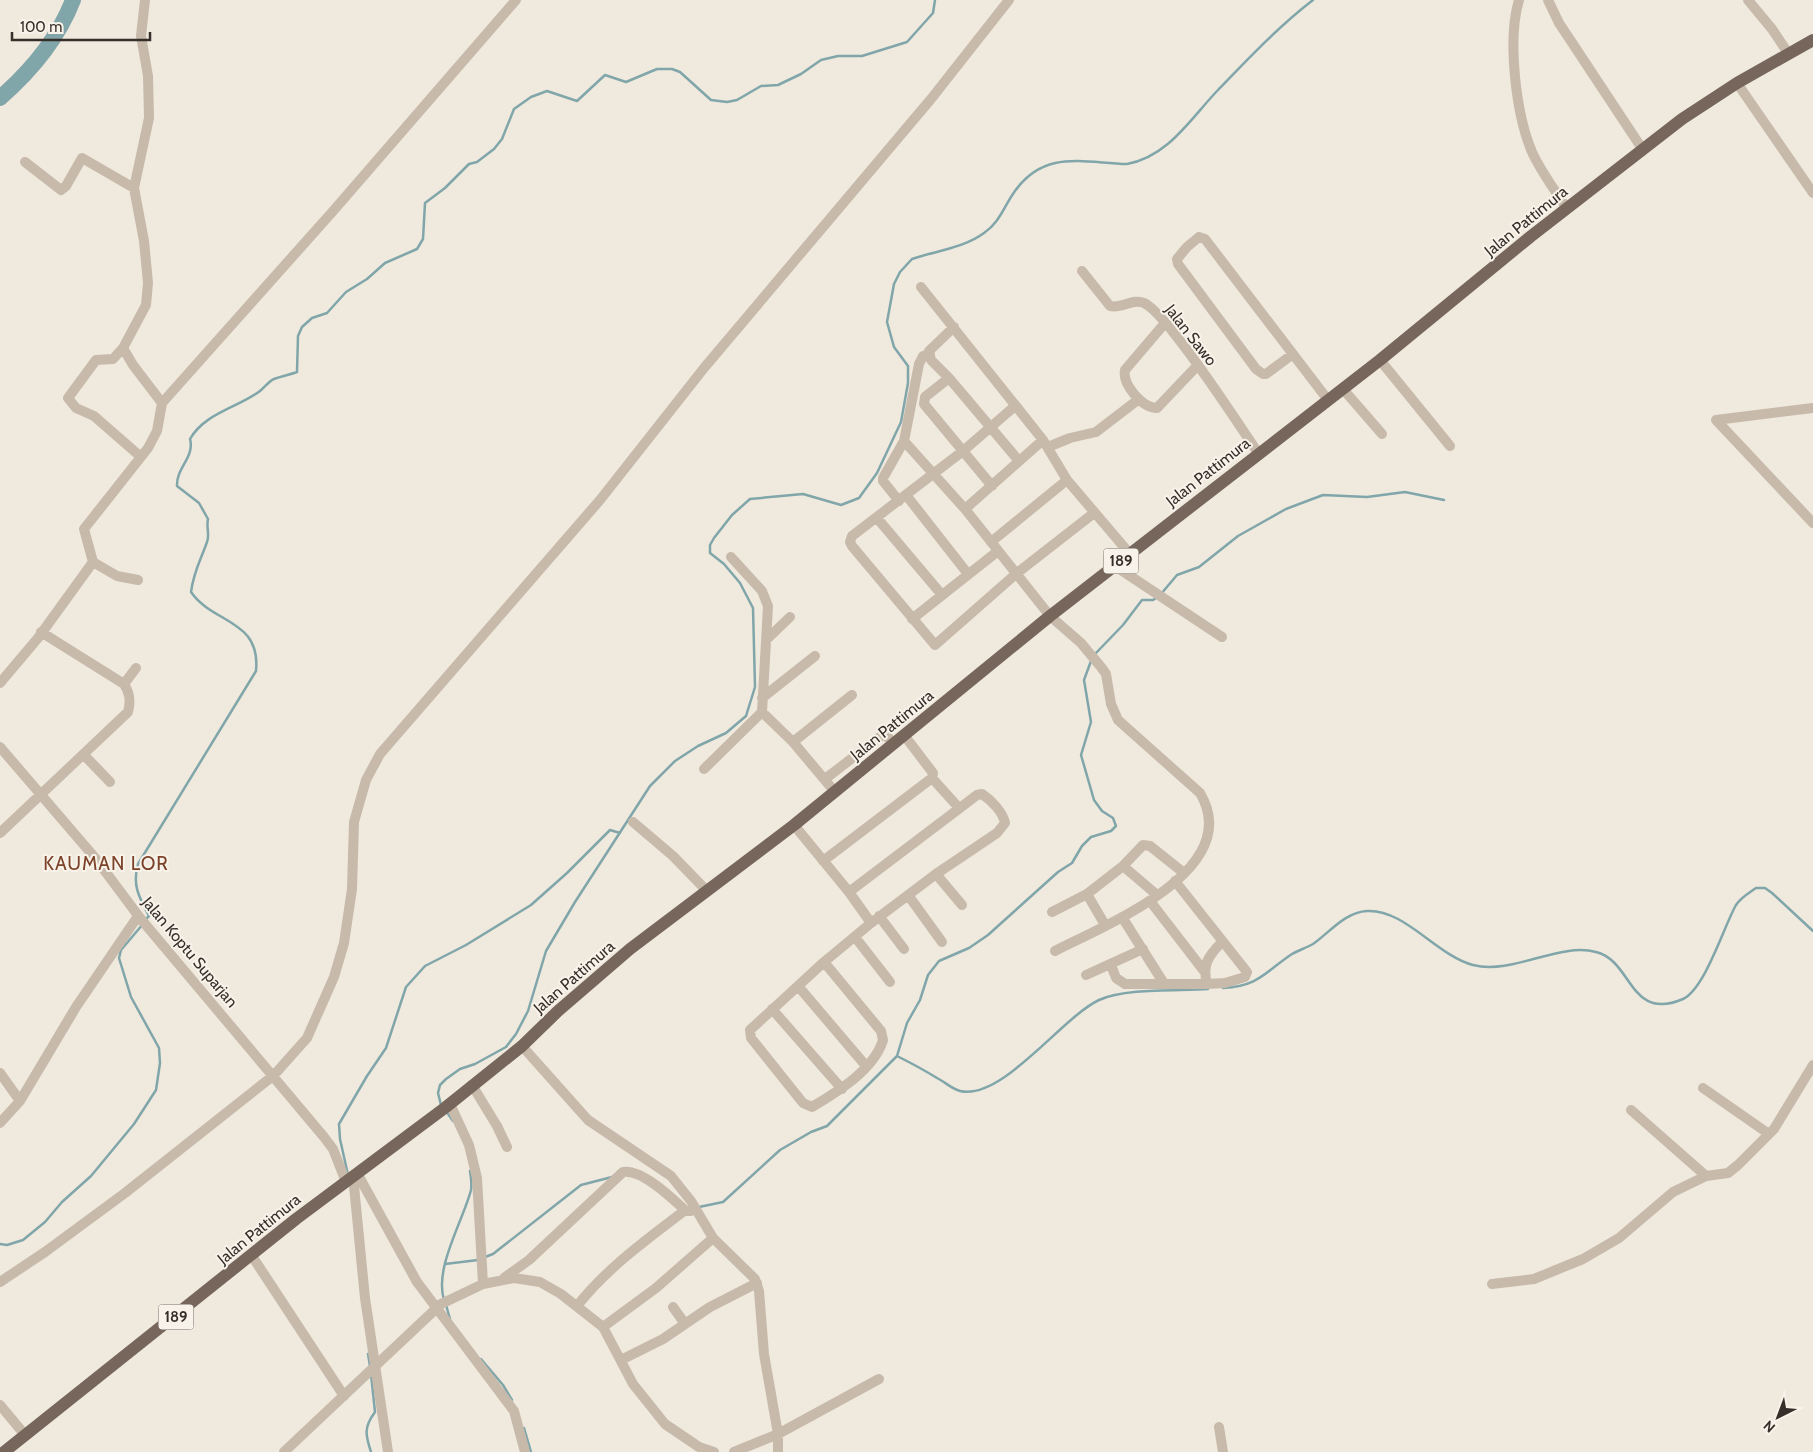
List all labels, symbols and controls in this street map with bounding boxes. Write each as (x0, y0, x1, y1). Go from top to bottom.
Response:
scale bar (12, 10, 150, 42)
text: 100 m (20, 18, 62, 36)
street label: Jalan Pattimura (1480, 182, 1572, 261)
street label: Jalan Sawo (1161, 300, 1221, 370)
street label: Jalan Pattimura (1161, 433, 1254, 511)
road number: 189 (1104, 548, 1138, 574)
street label: Jalan Pattimura (846, 686, 938, 765)
district label: KAUMAN LOR (43, 852, 169, 875)
street label: Jalan Koptu Suparjan (138, 892, 242, 1011)
street label: Jalan Pattimura (529, 936, 619, 1018)
street label: Jalan Pattimura (213, 1190, 305, 1269)
road number: 189 (158, 1304, 194, 1330)
north arrow (1753, 1392, 1803, 1442)
text: N (1760, 1417, 1779, 1437)

